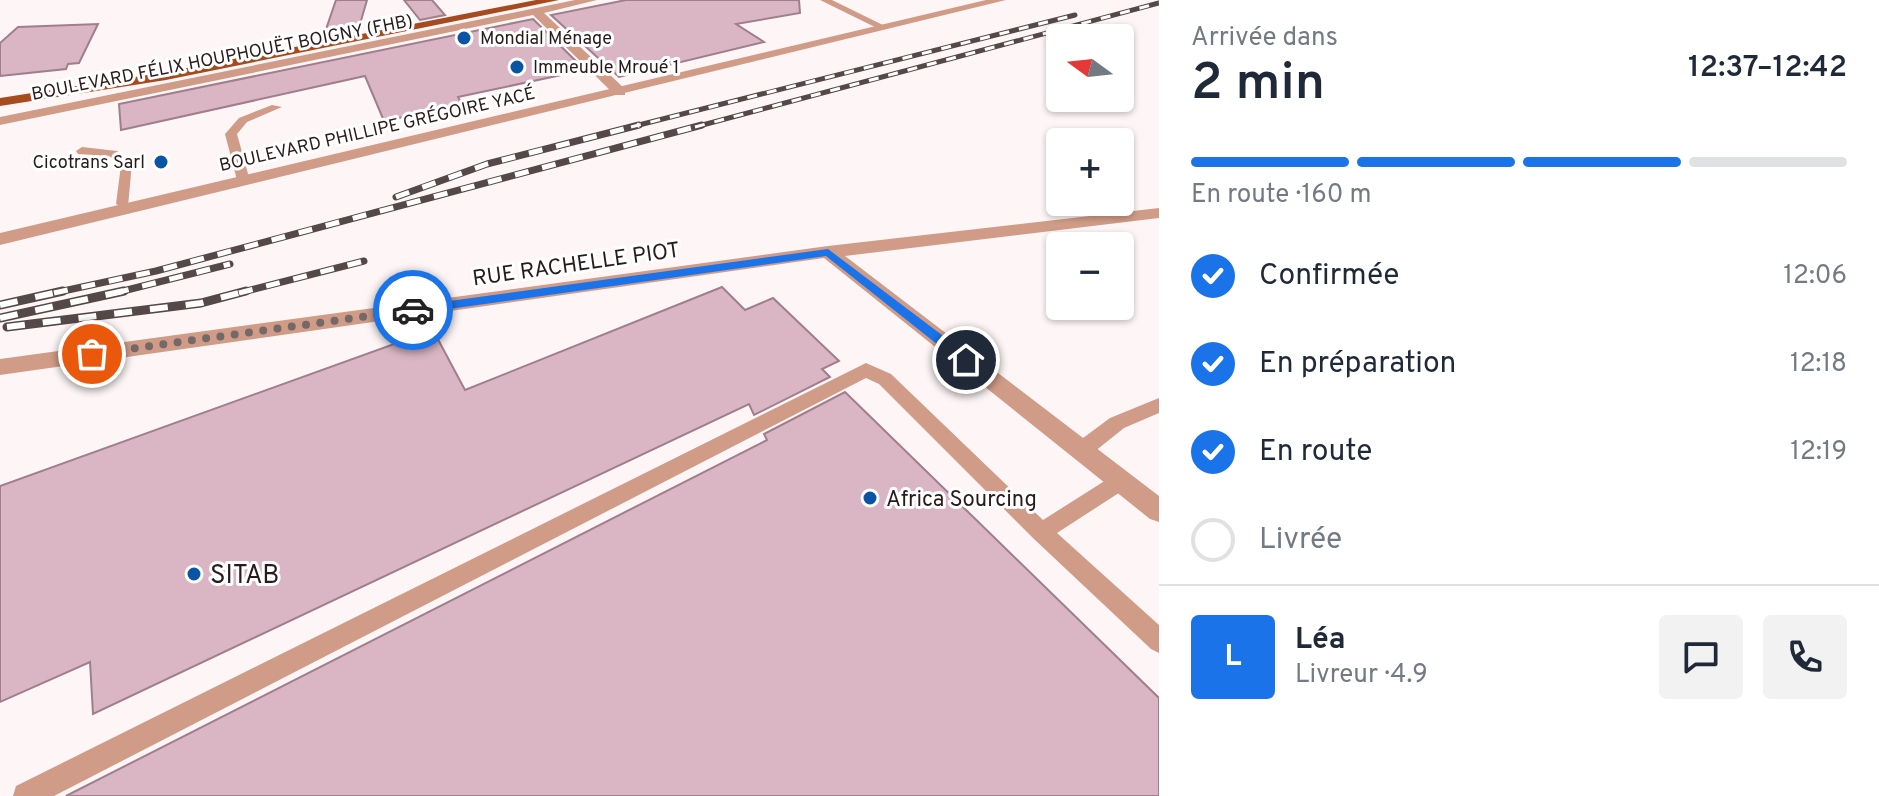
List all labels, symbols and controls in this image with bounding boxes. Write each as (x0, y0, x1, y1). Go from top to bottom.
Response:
street label: BOULEVARD FÉLIX HOUPHOUËT BOIGNY (FHB) (29, 8, 415, 107)
text: Arrivée dans (1191, 22, 1338, 55)
north arrow (1046, 24, 1134, 112)
map controls (1046, 24, 1134, 320)
place label: Mondial Ménage (480, 28, 612, 51)
marker: Mondial Ménage (455, 29, 473, 47)
text: 12:37–12:42 (1688, 50, 1847, 87)
text: 2 min (1191, 52, 1325, 118)
place label: Immeuble Mroué 1 (533, 57, 679, 80)
marker: Immeuble Mroué 1 (508, 58, 526, 76)
street label: BOULEVARD PHILLIPE GRÉGOIRE YACÉ (217, 81, 538, 178)
button: + (1046, 128, 1134, 216)
place label: Cicotrans Sarl (32, 152, 145, 175)
marker: Cicotrans Sarl (152, 153, 170, 171)
text: En route · 160 m (1191, 179, 1372, 212)
button: − (1046, 232, 1134, 320)
street label: RUE RACHELLE PIOT (471, 238, 682, 293)
icon: check (1191, 254, 1235, 298)
text: Confirmée (1259, 258, 1399, 295)
text: 12:06 (1783, 260, 1847, 293)
courier (373, 270, 453, 350)
icon: car (391, 288, 435, 332)
pin (58, 320, 126, 388)
pin (932, 326, 1000, 394)
icon: bag (70, 332, 114, 376)
icon: home (944, 338, 988, 382)
icon: check (1191, 342, 1235, 386)
text: En préparation (1259, 346, 1456, 383)
text: 12:18 (1790, 348, 1847, 381)
icon: check (1191, 430, 1235, 474)
text: En route (1259, 434, 1373, 471)
text: 12:19 (1790, 436, 1847, 469)
place label: Africa Sourcing (886, 487, 1037, 514)
marker: Africa Sourcing (861, 489, 879, 507)
text: Livrée (1259, 522, 1342, 559)
place label: SITAB (210, 560, 279, 593)
marker: SITAB (185, 565, 203, 583)
button: chat (1659, 615, 1743, 699)
button: phone (1763, 615, 1847, 699)
text: Léa (1295, 622, 1345, 659)
text: L (1225, 639, 1241, 676)
text: Livreur · 4.9 (1295, 659, 1428, 692)

